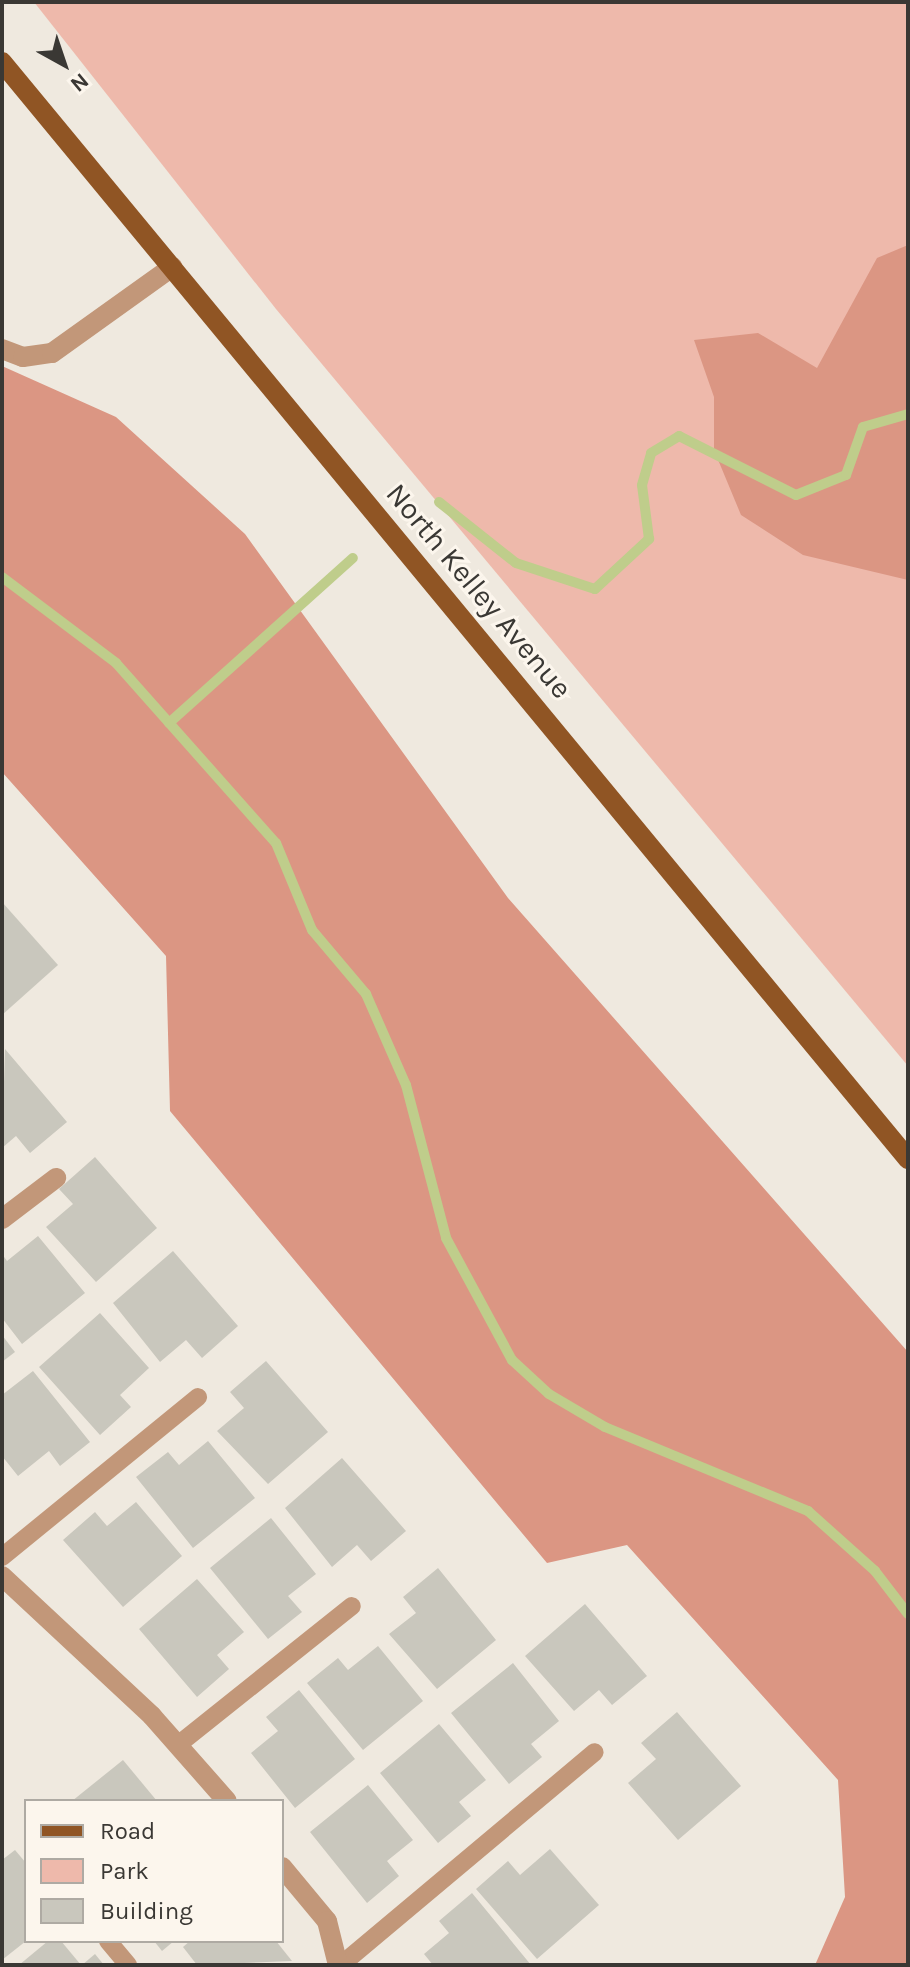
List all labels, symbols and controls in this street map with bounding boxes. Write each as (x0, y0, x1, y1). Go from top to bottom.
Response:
north arrow (24, 24, 104, 104)
text: N (65, 67, 94, 97)
street label: North Kelley Avenue (378, 476, 580, 706)
legend (24, 1799, 284, 1943)
text: Road (100, 1817, 155, 1845)
text: Park (100, 1857, 149, 1885)
text: Building (100, 1897, 193, 1925)

